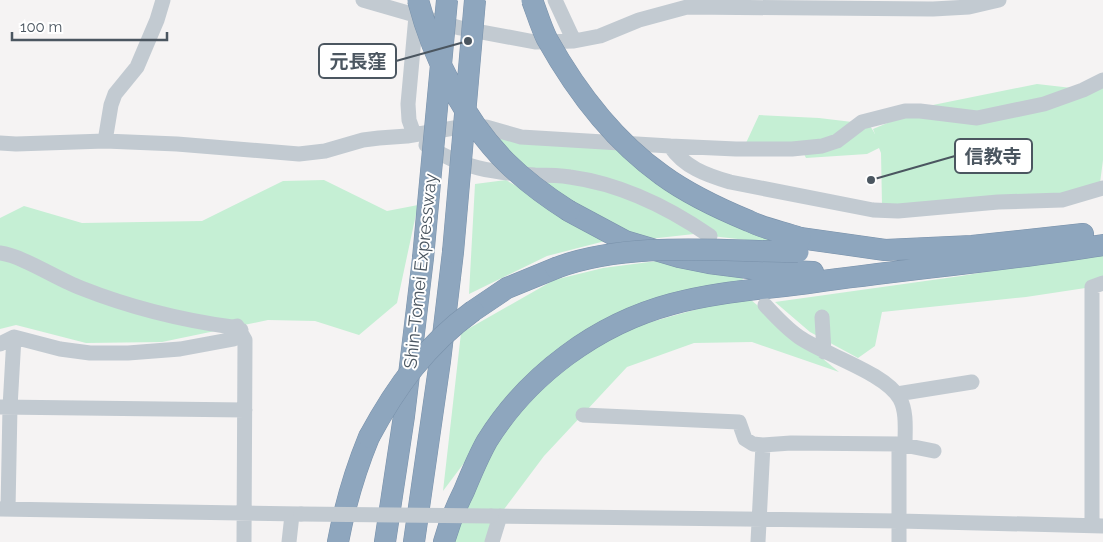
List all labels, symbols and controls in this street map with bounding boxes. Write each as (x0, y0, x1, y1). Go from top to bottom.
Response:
scale bar (12, 10, 168, 42)
text: 100 m (20, 18, 62, 36)
callout: 元長窪 (319, 44, 396, 78)
text: 元長窪 (329, 50, 387, 72)
callout: 信教寺 (955, 139, 1032, 173)
text: 信教寺 (964, 145, 1022, 167)
street label: Shin-Tomei Expressway (399, 172, 441, 370)

